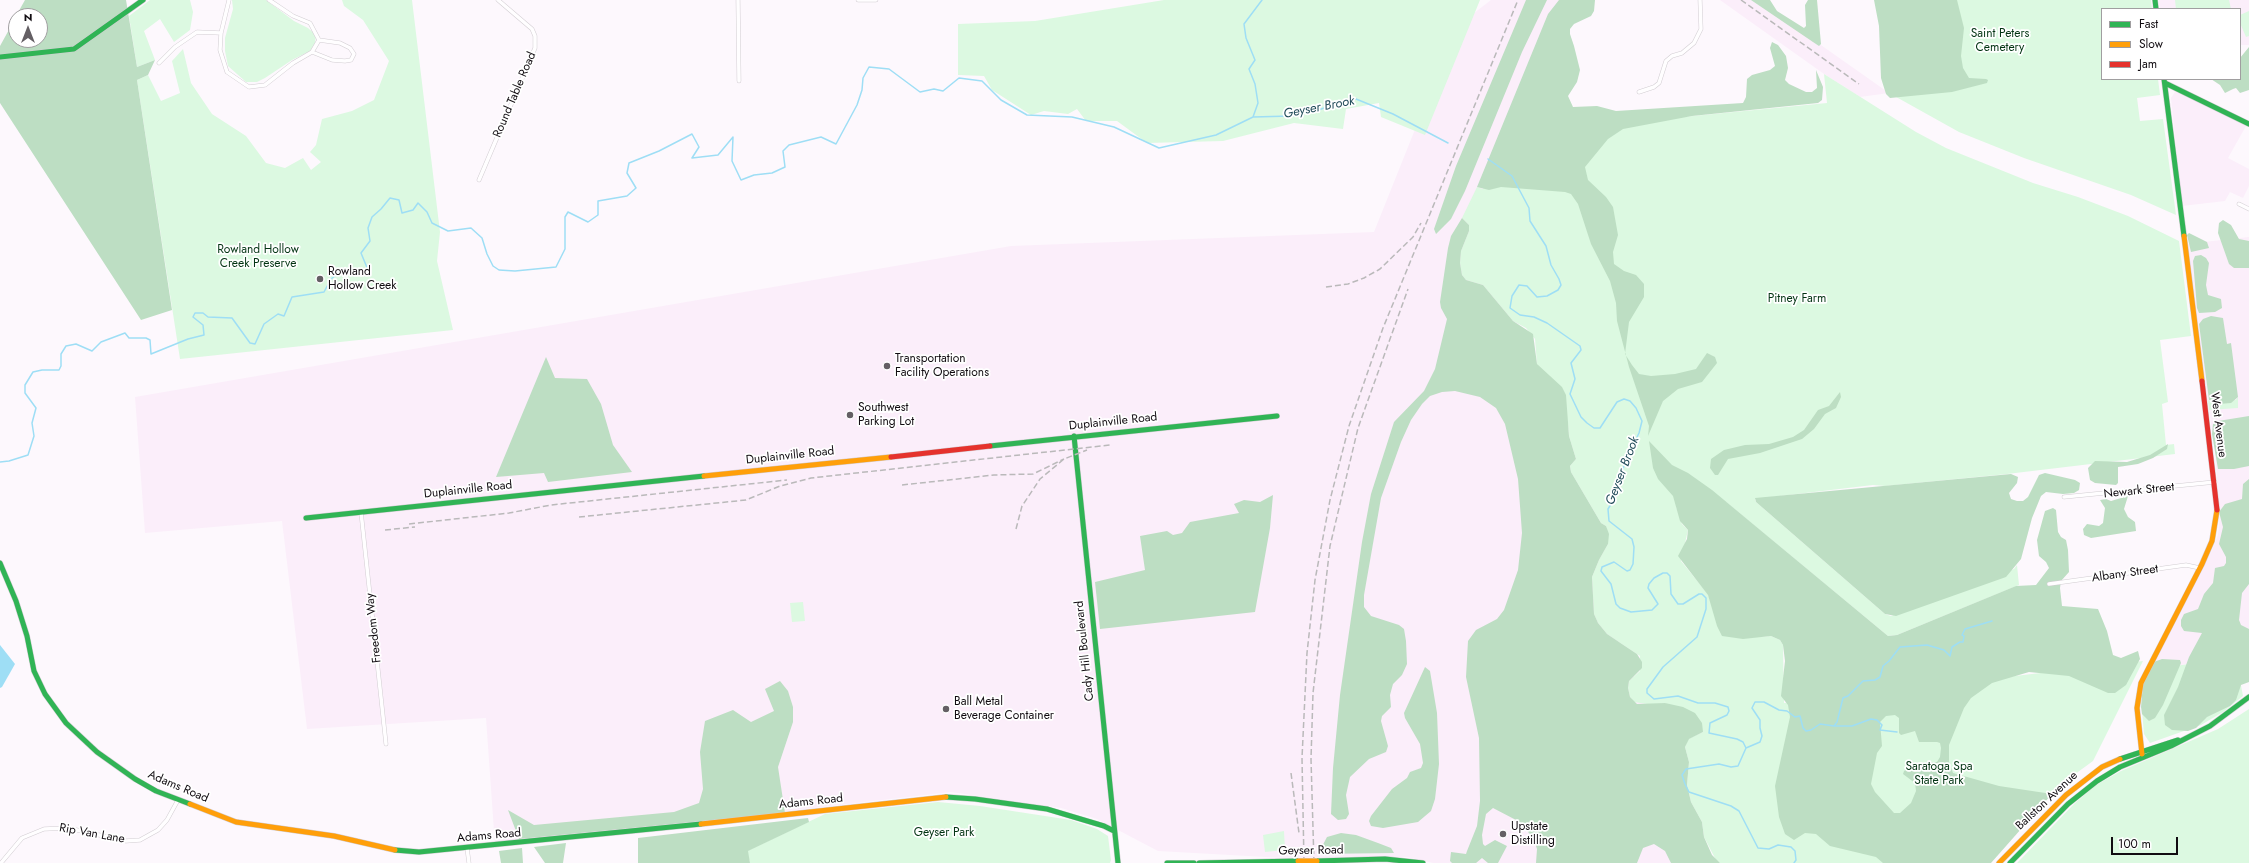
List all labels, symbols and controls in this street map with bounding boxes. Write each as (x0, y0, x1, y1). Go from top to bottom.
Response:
north arrow (8, 8, 48, 48)
legend (2101, 8, 2241, 80)
text: N (24, 9, 32, 25)
text: Fast (2139, 15, 2158, 33)
park label: Saint Peters Cemetery (1971, 27, 2029, 55)
text: Slow (2139, 35, 2163, 53)
street label: Round Table Road (490, 50, 540, 140)
text: Jam (2139, 55, 2157, 73)
water label: Geyser Brook (1282, 93, 1356, 123)
park label: Rowland Hollow Creek Preserve (217, 243, 299, 271)
place label: Rowland Hollow Creek (328, 265, 397, 293)
marker: Rowland Hollow Creek (315, 274, 325, 284)
park label: Pitney Farm (1768, 292, 1826, 306)
place label: Transportation Facility Operations (895, 352, 989, 380)
marker: Transportation Facility Operations (882, 361, 892, 371)
street label: West Avenue (2207, 391, 2229, 459)
place label: Southwest Parking Lot (858, 401, 914, 429)
marker: Southwest Parking Lot (845, 410, 855, 420)
street label: Duplainville Road (1068, 410, 1158, 434)
water label: Geyser Brook (1603, 435, 1643, 507)
street label: Duplainville Road (745, 444, 835, 468)
street label: Duplainville Road (423, 478, 513, 502)
street label: Newark Street (2103, 480, 2175, 502)
street label: Albany Street (2091, 562, 2159, 586)
street label: Freedom Way (363, 592, 385, 664)
street label: Cady Hill Boulevard (1073, 600, 1097, 702)
place label: Ball Metal Beverage Container (954, 695, 1054, 723)
marker: Ball Metal Beverage Container (941, 704, 951, 714)
park label: Saratoga Spa State Park (1905, 760, 1973, 788)
street label: Adams Road (146, 768, 210, 806)
street label: Ballston Avenue (2013, 769, 2081, 833)
street label: Adams Road (778, 791, 844, 813)
place label: Upstate Distilling (1511, 820, 1555, 848)
street label: Rip Van Lane (58, 821, 126, 847)
street label: Adams Road (456, 826, 522, 846)
park label: Geyser Park (914, 826, 974, 840)
marker: Upstate Distilling (1498, 829, 1508, 839)
scale bar (2113, 829, 2180, 855)
text: 100 m (2118, 835, 2151, 853)
street label: Geyser Road (1278, 843, 1344, 859)

